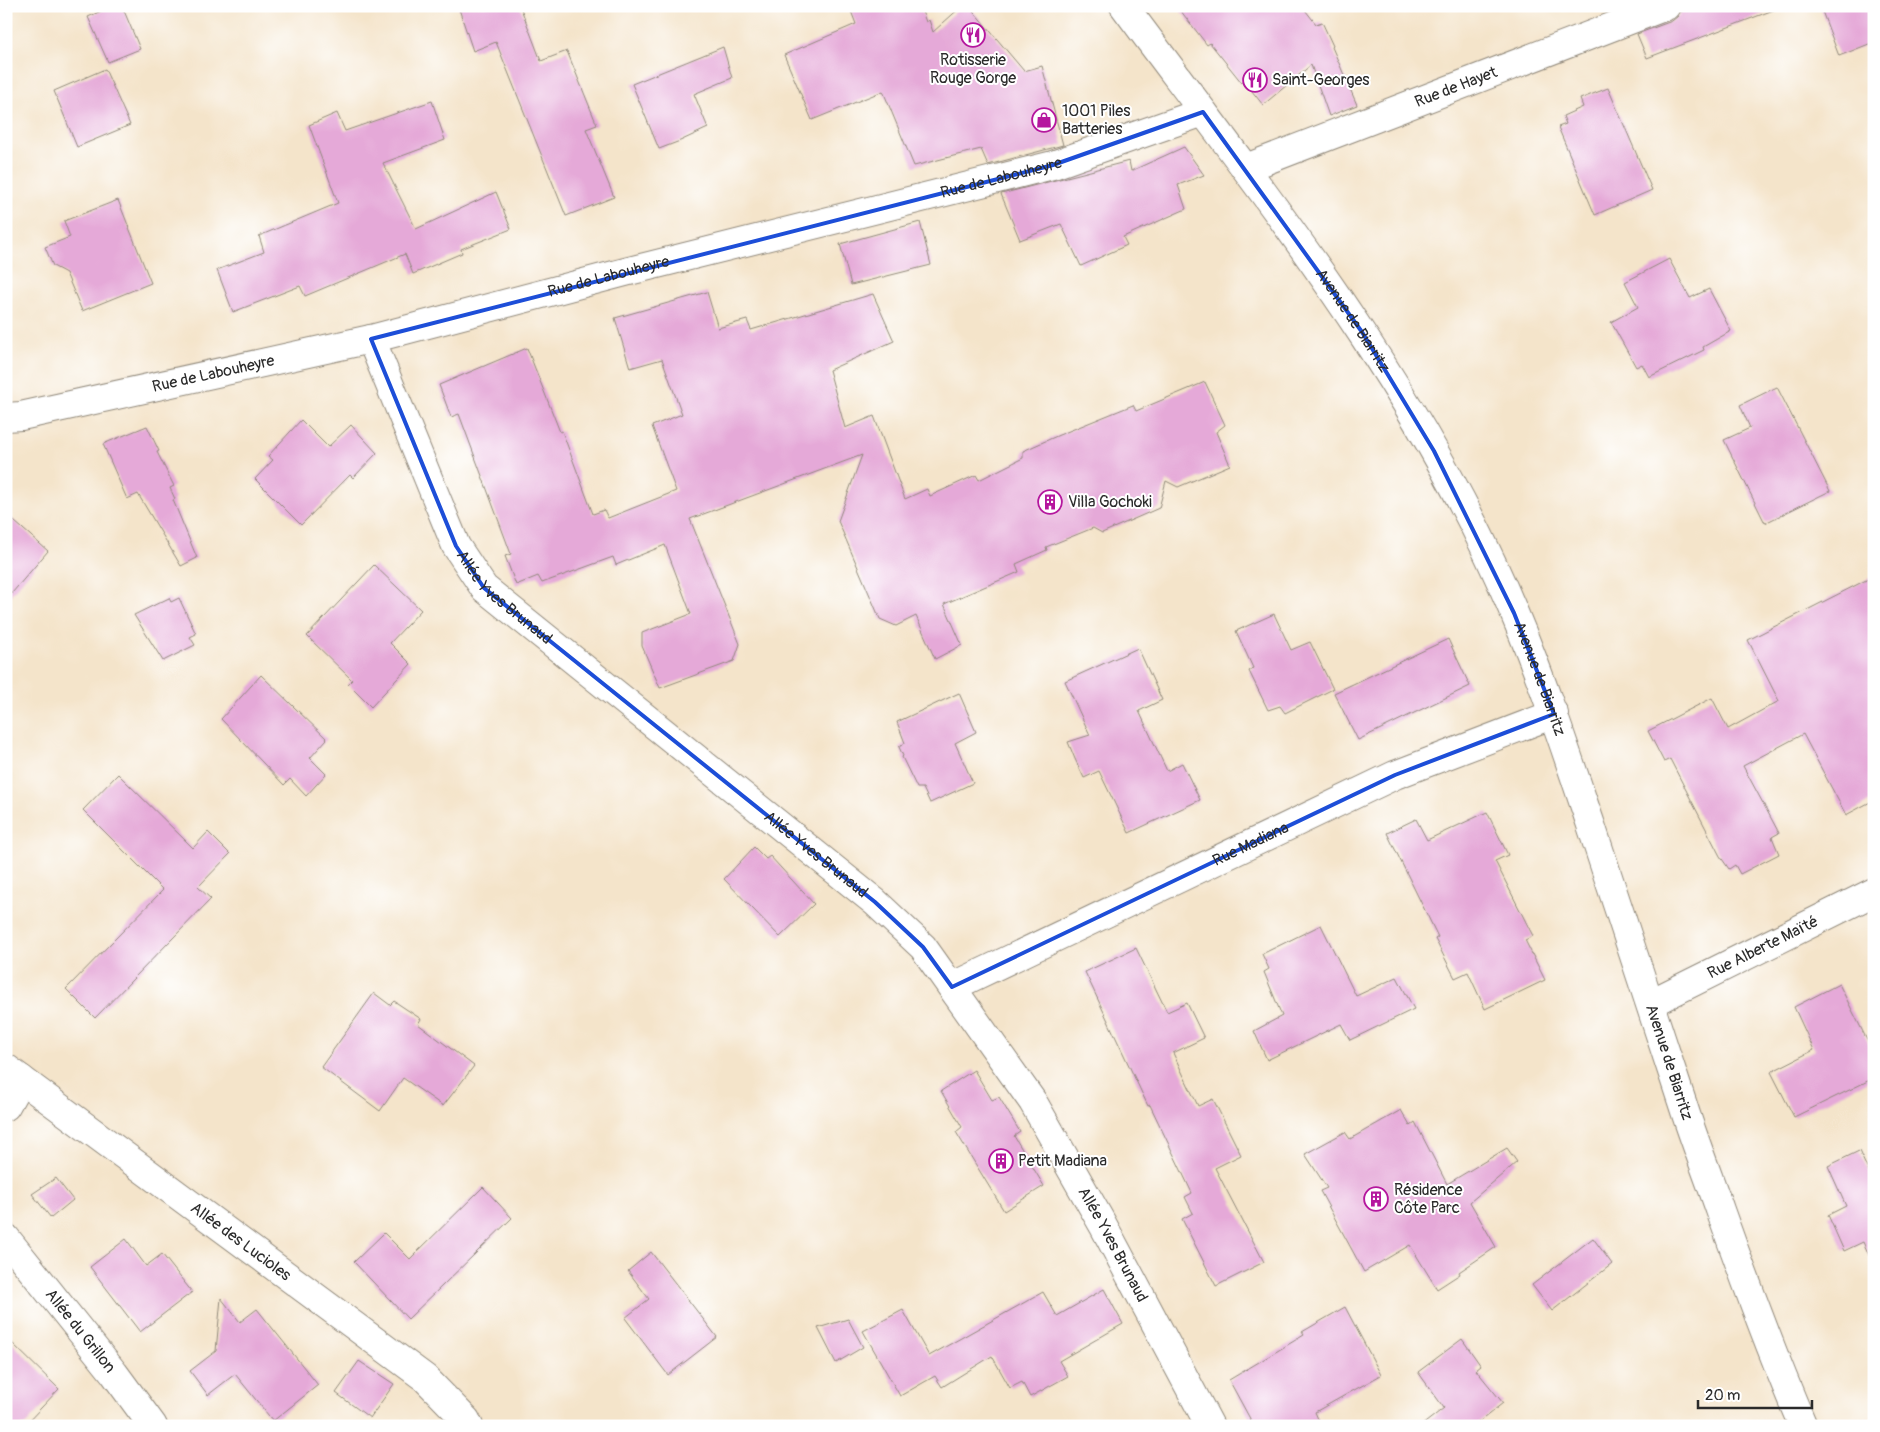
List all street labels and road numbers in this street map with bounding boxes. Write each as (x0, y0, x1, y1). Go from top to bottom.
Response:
street label: Rue de Hayet (1412, 62, 1500, 112)
street label: Rue de Labouheyre (938, 153, 1065, 203)
street label: Rue de Labouheyre (546, 251, 671, 302)
street label: Avenue de Biarritz (1311, 265, 1394, 376)
street label: Rue de Labouheyre (150, 350, 276, 397)
street label: Allée Yves Brunaud (452, 547, 556, 649)
street label: Avenue de Biarritz (1509, 619, 1570, 738)
street label: Allée Yves Brunaud (760, 807, 872, 902)
street label: Rue Madiana (1209, 817, 1292, 871)
street label: Rue Alberte Maïté (1704, 911, 1822, 983)
street label: Avenue de Biarritz (1641, 1002, 1697, 1123)
street label: Allée Yves Brunaud (1074, 1184, 1152, 1305)
street label: Allée des Lucioles (187, 1198, 295, 1285)
street label: Allée du Grillon (41, 1285, 120, 1377)

